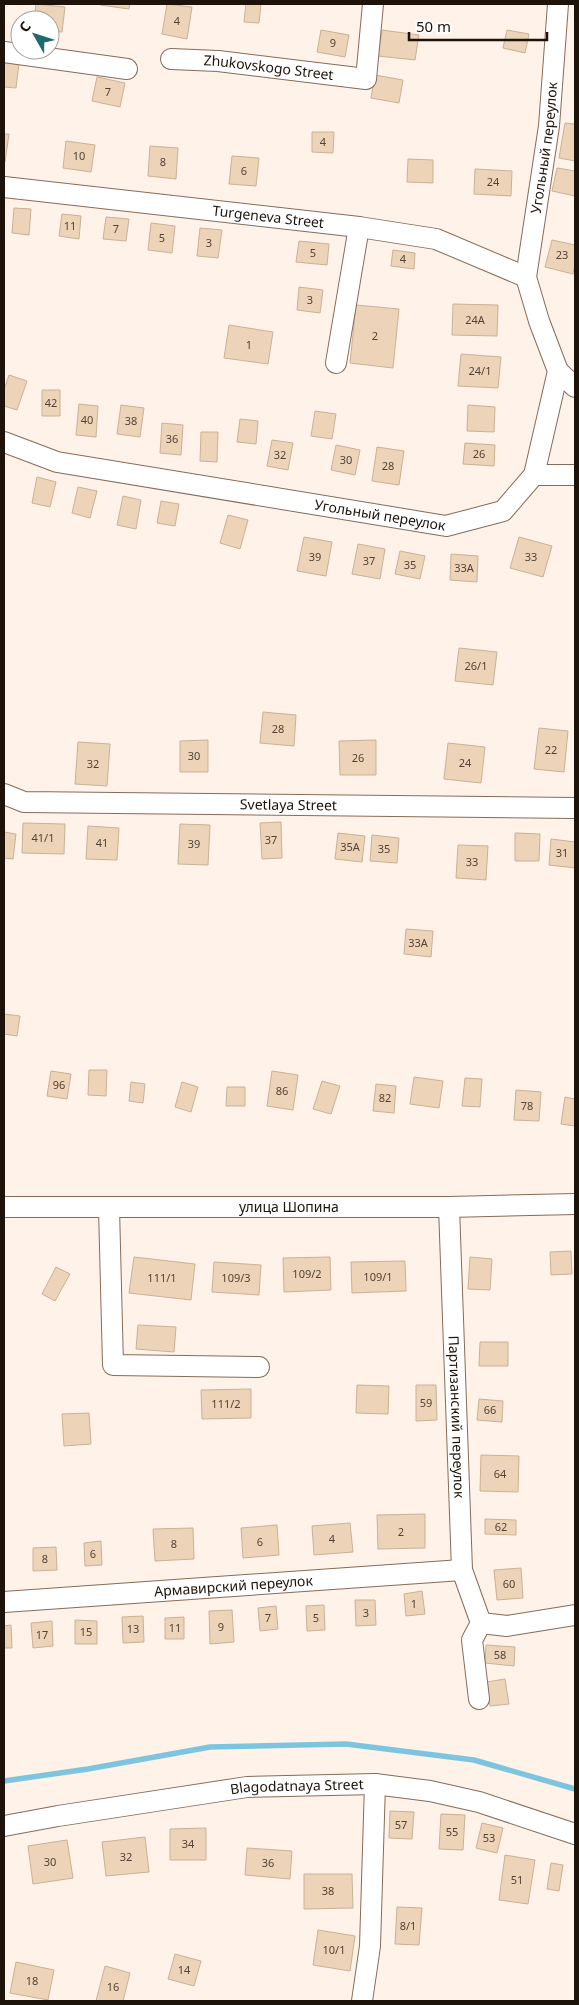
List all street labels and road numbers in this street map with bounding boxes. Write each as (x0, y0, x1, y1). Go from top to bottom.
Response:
street label: Zhukovskogo Street (203, 50, 335, 84)
street label: Угольный переулок (526, 81, 561, 215)
street label: Turgeneva Street (212, 201, 325, 232)
street label: Угольный переулок (313, 495, 448, 535)
street label: Svetlaya Street (240, 794, 337, 814)
street label: улица Шопина (239, 1197, 339, 1216)
street label: Партизанский переулок (445, 1335, 469, 1499)
street label: Армавирский переулок (153, 1570, 314, 1600)
street label: Blagodatnaya Street (229, 1774, 364, 1798)

